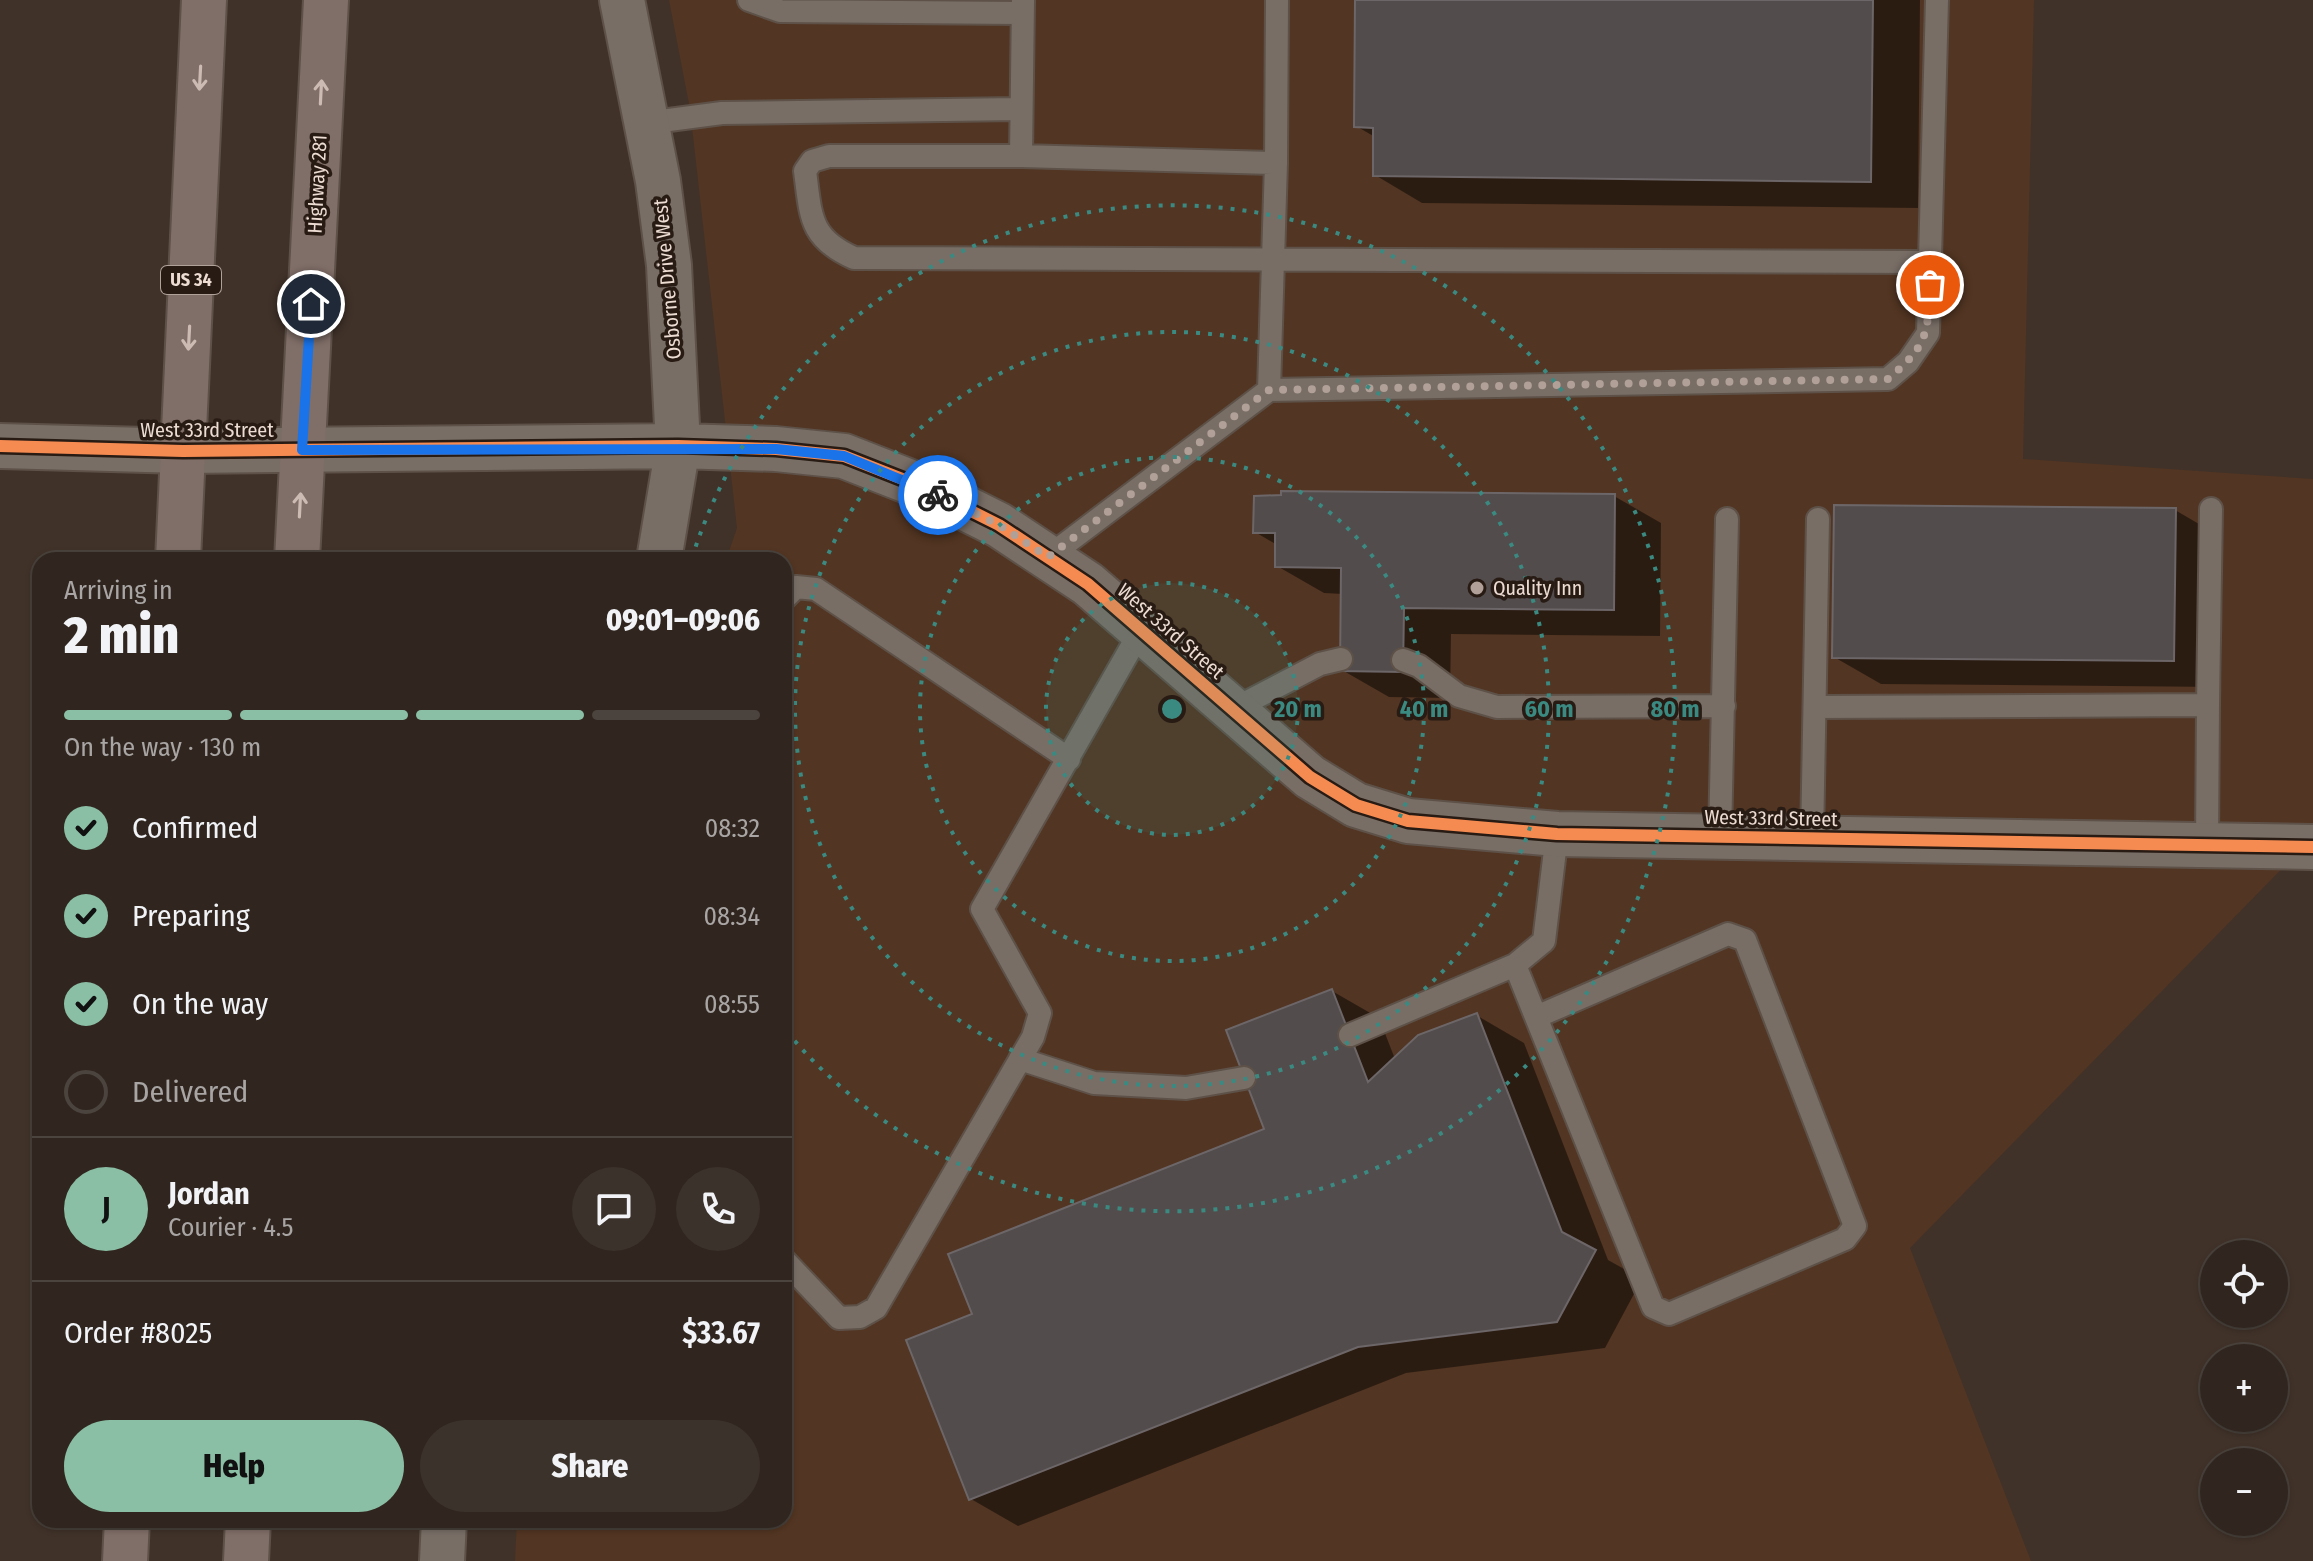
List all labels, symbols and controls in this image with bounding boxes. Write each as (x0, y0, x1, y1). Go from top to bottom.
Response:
one-way arrow (193, 64, 208, 91)
one-way arrow (314, 79, 329, 106)
street label: Highway 281 (302, 134, 332, 234)
street label: Osborne Drive West (648, 197, 686, 360)
pin (1896, 251, 1964, 319)
icon: bag (1908, 263, 1952, 307)
road number: US 34 (161, 266, 221, 294)
pin (277, 270, 345, 338)
icon: home (289, 282, 333, 326)
one-way arrow (181, 324, 196, 351)
street label: West 33rd Street (140, 418, 274, 442)
courier (898, 455, 978, 535)
icon: bike (916, 473, 960, 517)
one-way arrow (292, 492, 307, 519)
text: Arriving in (64, 575, 173, 606)
place label: Quality Inn (1493, 576, 1582, 600)
street label: West 33rd Street (1113, 578, 1230, 684)
marker: Quality Inn (1468, 579, 1486, 597)
text: 09:01–09:06 (606, 602, 760, 638)
text: 2 min (64, 604, 179, 667)
centre of rings (1158, 695, 1186, 723)
text: 20 m (1273, 695, 1322, 723)
text: 40 m (1400, 695, 1448, 723)
text: 60 m (1525, 695, 1573, 723)
text: 80 m (1650, 695, 1700, 723)
text: On the way · 130 m (64, 732, 261, 763)
street label: West 33rd Street (1704, 805, 1838, 831)
icon: check (64, 806, 108, 850)
text: Confirmed (132, 810, 258, 846)
text: 08:32 (705, 813, 760, 844)
icon: check (64, 894, 108, 938)
text: Preparing (132, 898, 250, 934)
text: 08:34 (704, 901, 760, 932)
icon: check (64, 982, 108, 1026)
text: On the way (132, 986, 268, 1022)
text: 08:55 (704, 989, 760, 1020)
text: Delivered (132, 1074, 248, 1110)
button: chat (572, 1167, 656, 1251)
button: phone (676, 1167, 760, 1251)
text: Jordan (168, 1176, 250, 1212)
text: J (102, 1191, 110, 1227)
text: Courier · 4.5 (168, 1212, 294, 1243)
map controls (2200, 1240, 2288, 1536)
button: locate (2200, 1240, 2288, 1328)
text: Order #8025 (64, 1315, 212, 1351)
text: $33.67 (682, 1315, 760, 1351)
button: + (2200, 1344, 2288, 1432)
button: Help (64, 1420, 404, 1512)
button: Share (420, 1420, 760, 1512)
button: − (2200, 1448, 2288, 1536)

